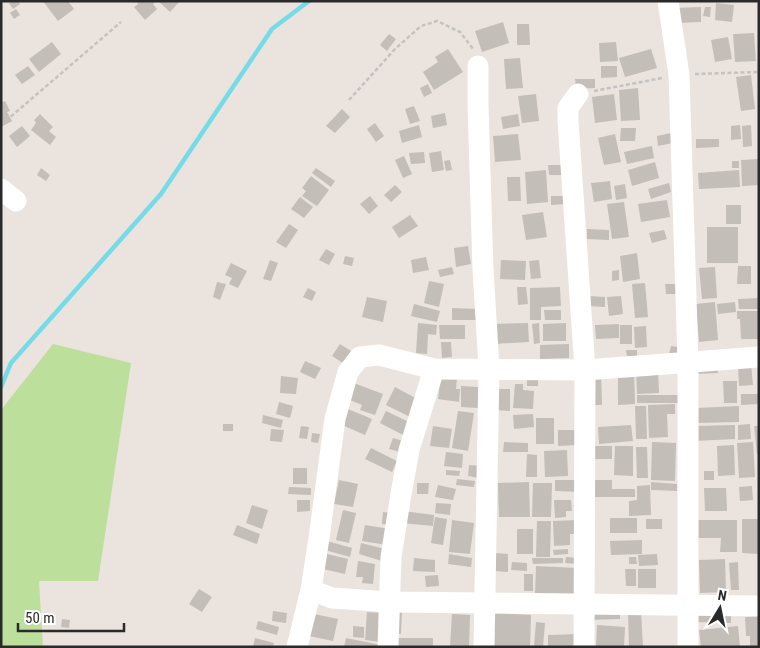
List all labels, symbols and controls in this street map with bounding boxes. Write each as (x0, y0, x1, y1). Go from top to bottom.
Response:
north arrow (695, 583, 745, 633)
text: N (717, 587, 728, 604)
scale bar (18, 600, 124, 632)
text: 50 m (25, 609, 55, 627)

